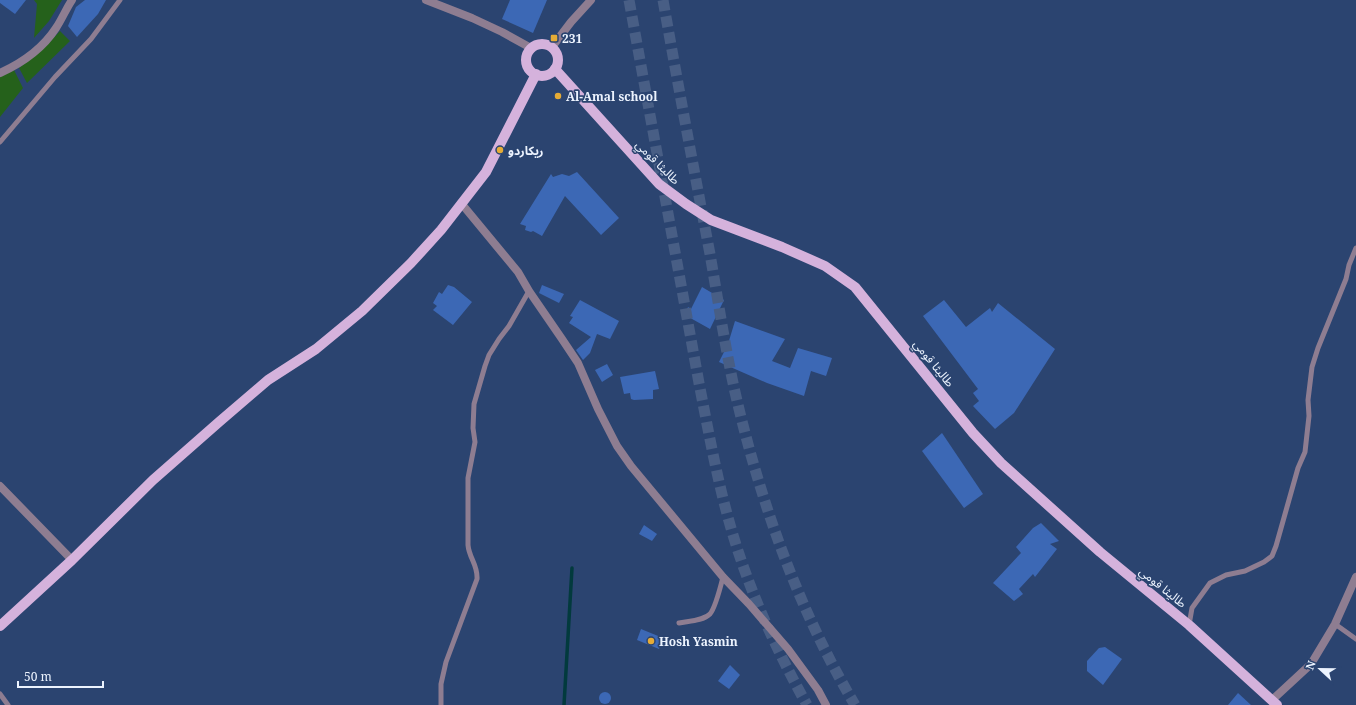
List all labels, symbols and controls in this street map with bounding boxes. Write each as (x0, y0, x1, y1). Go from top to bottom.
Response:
place label: 231 (562, 30, 583, 47)
marker: 231 (549, 33, 559, 43)
place label: Al-Amal school (566, 88, 658, 105)
marker: Al-Amal school (553, 91, 563, 101)
street label: طاليثا قومي (631, 136, 684, 189)
place label: ريكاردو (508, 142, 544, 159)
marker: ريكاردو (495, 145, 505, 155)
street label: طاليثا قومي (908, 336, 958, 391)
street label: طاليثا قومي (1135, 563, 1190, 613)
place label: Hosh Yasmin (659, 633, 738, 650)
marker: Hosh Yasmin (646, 636, 656, 646)
north arrow (1300, 649, 1340, 689)
text: N (1302, 658, 1319, 672)
scale bar (18, 663, 103, 689)
text: 50 m (24, 668, 52, 685)

